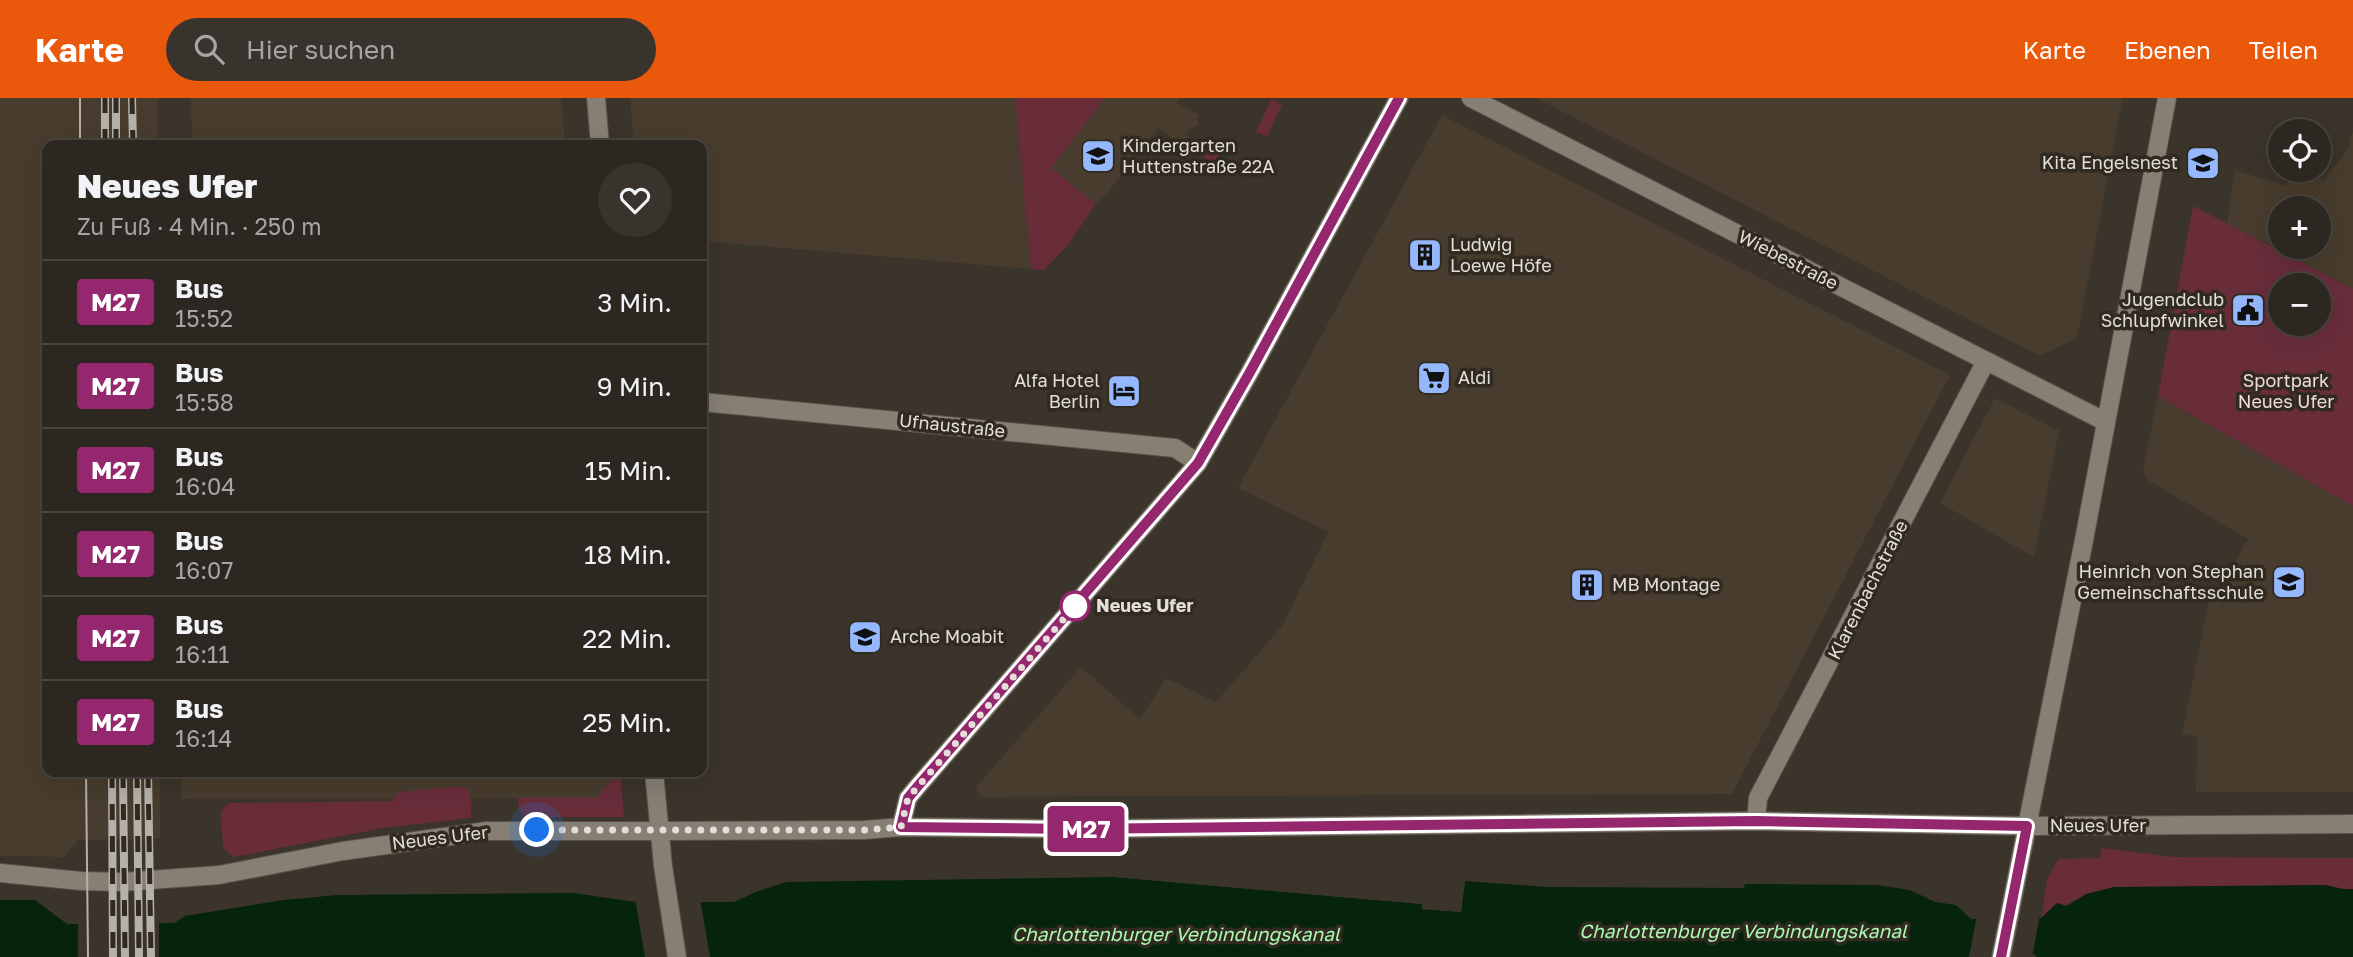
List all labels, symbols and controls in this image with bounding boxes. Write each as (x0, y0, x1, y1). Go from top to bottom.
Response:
search box (166, 18, 656, 81)
text: Karte (35, 30, 124, 69)
icon: search (190, 30, 228, 68)
text: Hier suchen (246, 34, 395, 65)
text: Karte (2023, 35, 2086, 64)
text: Ebenen (2124, 35, 2211, 64)
text: Teilen (2249, 35, 2318, 64)
map controls (2268, 119, 2331, 336)
button: locate (2268, 119, 2331, 182)
place label: Kindergarten Huttenstraße 22A (1122, 134, 1274, 177)
school or university icon: Kindergarten Huttenstraße 22A (1079, 137, 1117, 175)
school or university icon: Kita Engelsnest (2184, 144, 2222, 182)
place label: Kita Engelsnest (2042, 151, 2178, 173)
button: heart (598, 163, 672, 237)
text: Neues Ufer (77, 166, 257, 205)
button: + (2268, 196, 2331, 259)
text: Zu Fuß · 4 Min. · 250 m (77, 212, 322, 240)
street label: Wiebestraße (1735, 225, 1842, 294)
place label: Ludwig Loewe Höfe (1450, 233, 1552, 276)
building icon: Ludwig Loewe Höfe (1406, 236, 1444, 274)
text: Bus (175, 273, 223, 304)
button: − (2268, 273, 2331, 336)
text: M27 (91, 287, 140, 316)
text: 3 Min. (597, 287, 672, 318)
place label: Jugendclub Schlupfwinkel (2101, 288, 2224, 331)
public building icon: Jugendclub Schlupfwinkel (2229, 291, 2267, 329)
text: 15:52 (175, 304, 233, 332)
text: Bus (175, 357, 223, 388)
supermarket icon: Aldi (1415, 359, 1453, 397)
place label: Aldi (1458, 366, 1491, 388)
place label: Alfa Hotel Berlin (1014, 369, 1100, 412)
park label: Sportpark Neues Ufer (2238, 369, 2334, 412)
text: M27 (91, 371, 140, 400)
text: 9 Min. (597, 371, 672, 402)
hotel icon: Alfa Hotel Berlin (1105, 372, 1143, 410)
text: 15:58 (175, 388, 234, 416)
street label: Ufnaustraße (898, 409, 1006, 442)
text: Bus (175, 441, 223, 472)
text: M27 (91, 455, 140, 484)
text: 15 Min. (585, 455, 672, 486)
text: 16:04 (175, 472, 235, 500)
street label: Klarenbachstraße (1823, 516, 1912, 663)
text: Bus (175, 525, 223, 556)
text: M27 (91, 539, 140, 568)
text: 18 Min. (584, 539, 672, 570)
text: 16:07 (175, 556, 234, 584)
place label: Heinrich von Stephan Gemeinschaftsschule (2077, 560, 2264, 603)
school or university icon: Heinrich von Stephan Gemeinschaftsschule (2270, 563, 2308, 601)
building icon: MB Montage (1568, 566, 1606, 604)
place label: MB Montage (1612, 573, 1720, 595)
marker: Neues Ufer (1060, 591, 1090, 621)
place label: Neues Ufer (1096, 594, 1193, 616)
text: Bus (175, 609, 223, 640)
school or university icon: Arche Moabit (846, 618, 884, 656)
text: M27 (91, 623, 140, 652)
text: 22 Min. (582, 623, 672, 654)
place label: Arche Moabit (890, 625, 1004, 647)
text: 16:11 (175, 640, 229, 668)
text: Bus (175, 693, 223, 724)
text: M27 (91, 707, 140, 736)
text: 25 Min. (582, 707, 672, 738)
text: 16:14 (175, 724, 232, 752)
line badge: M27 (1046, 806, 1126, 852)
your location (519, 812, 554, 847)
text: M27 (1061, 814, 1111, 843)
street label: Neues Ufer (2050, 814, 2146, 836)
street label: Neues Ufer (391, 820, 489, 854)
water label: Charlottenburger Verbindungskanal (1579, 919, 1908, 942)
water label: Charlottenburger Verbindungskanal (1012, 922, 1341, 945)

